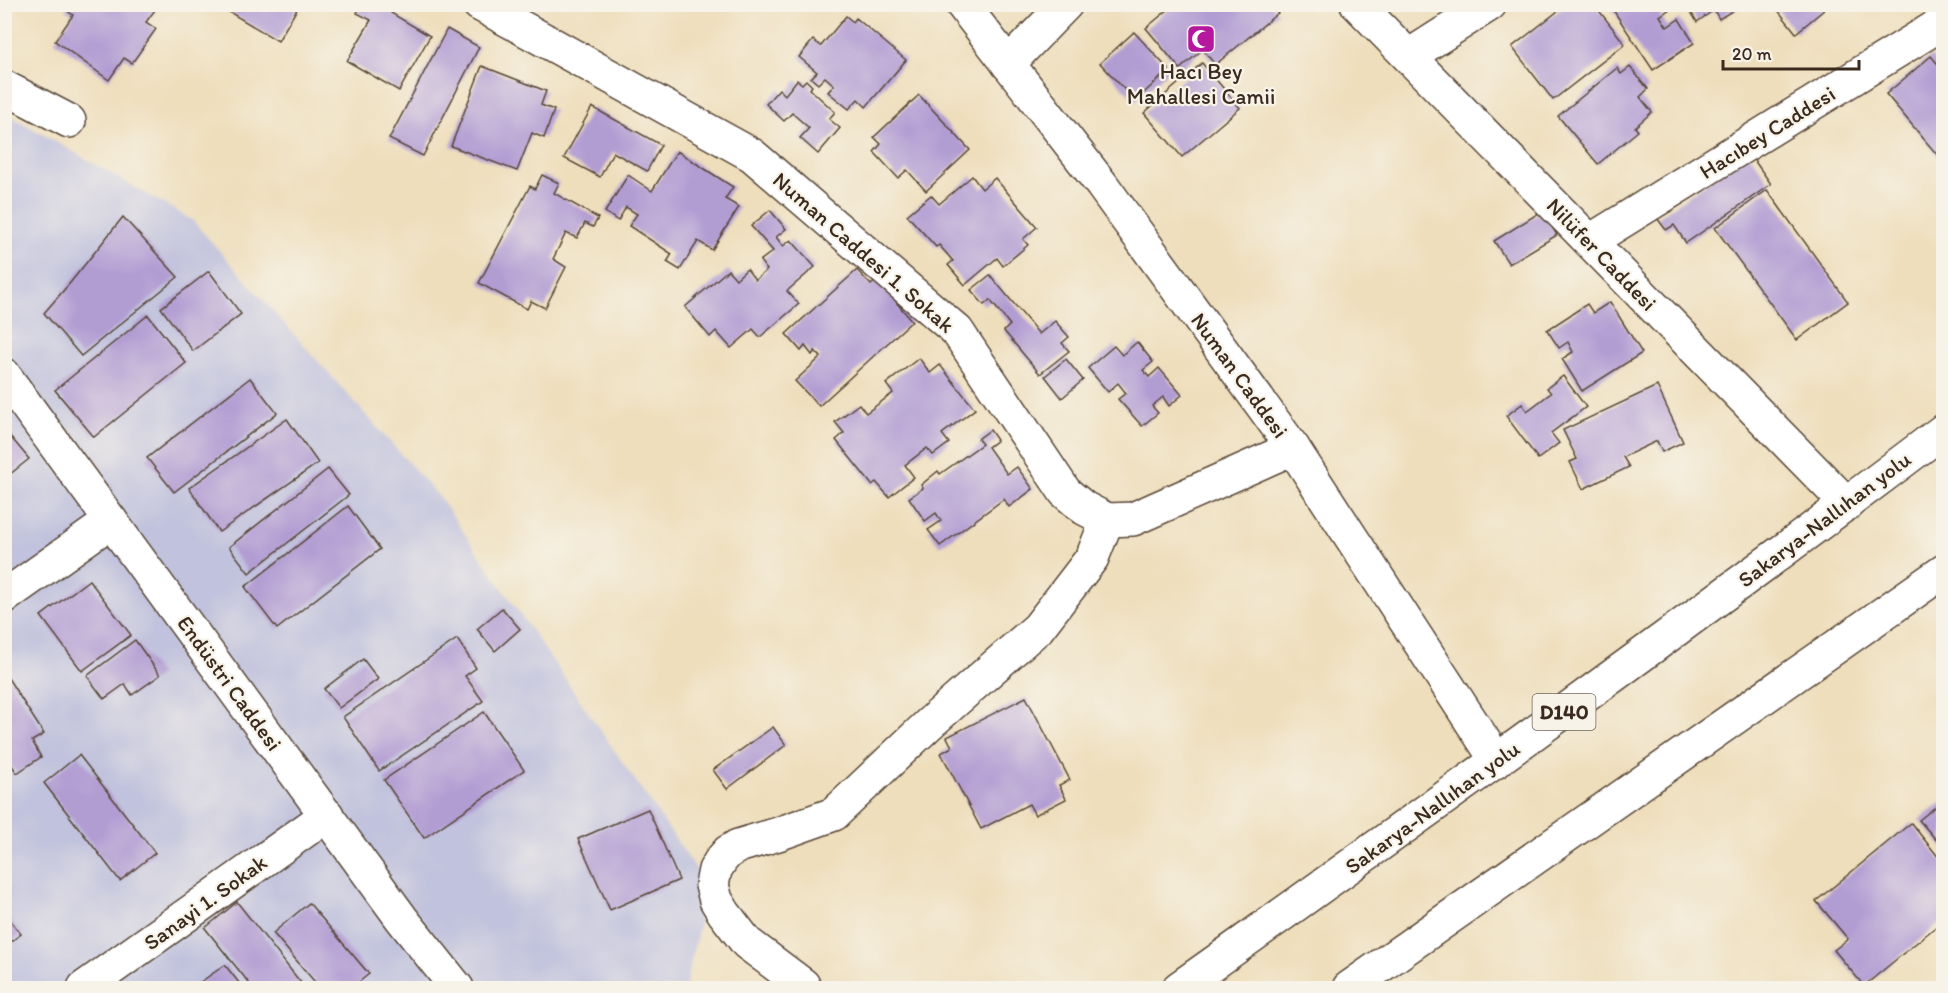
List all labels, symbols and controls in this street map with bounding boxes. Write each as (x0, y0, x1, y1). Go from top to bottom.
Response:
mosque icon: Hacı Bey Mahallesi Camii (1185, 23, 1217, 55)
scale bar (1723, 33, 1860, 71)
text: 20 m (1732, 43, 1772, 65)
place label: Hacı Bey Mahallesi Camii (1127, 58, 1275, 110)
street label: Hacıbey Caddesi (1694, 80, 1840, 185)
street label: Numan Caddesi 1. Sokak (767, 166, 960, 339)
street label: Nilüfer Caddesi (1541, 192, 1662, 317)
street label: Numan Caddesi (1185, 307, 1294, 443)
street label: Sakarya-Nallıhan yolu (1733, 446, 1916, 593)
street label: Endüstri Caddesi (171, 610, 288, 756)
road number: D140 (1532, 694, 1596, 730)
street label: Sakarya-Nallıhan yolu (1340, 735, 1525, 880)
street label: Sanayi 1. Sokak (138, 849, 272, 956)

